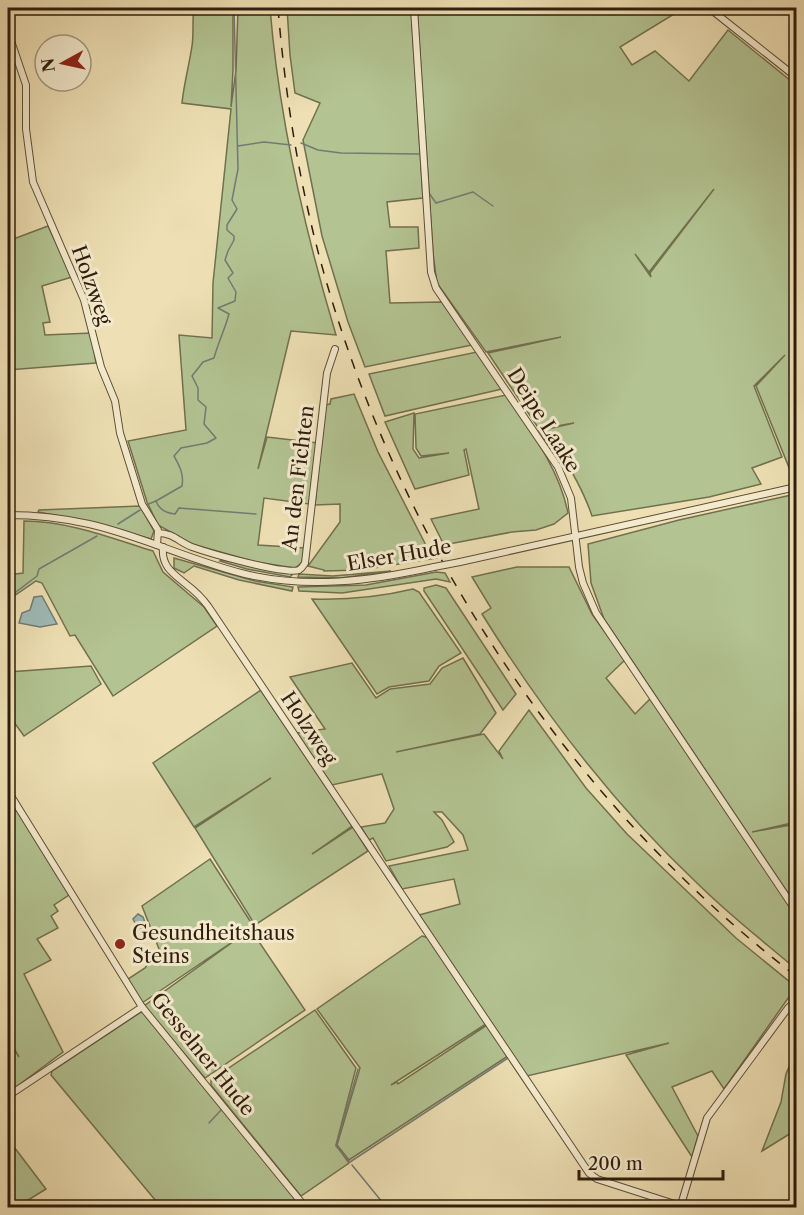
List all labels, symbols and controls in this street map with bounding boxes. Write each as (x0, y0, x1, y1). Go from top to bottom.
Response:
north arrow (33, 33, 93, 93)
text: N (37, 57, 59, 73)
street label: Holzweg (67, 242, 118, 329)
street label: Deipe Laake (502, 363, 586, 477)
street label: An den Fichten (277, 403, 319, 553)
street label: Elser Hude (345, 534, 453, 576)
street label: Holzweg (276, 687, 342, 769)
place label: Gesundheitshaus Steins (132, 921, 295, 968)
marker: Gesundheitshaus Steins (113, 937, 127, 951)
street label: Gesselner Hude (146, 988, 260, 1120)
scale bar (579, 1143, 723, 1181)
text: 200 m (588, 1153, 643, 1175)

